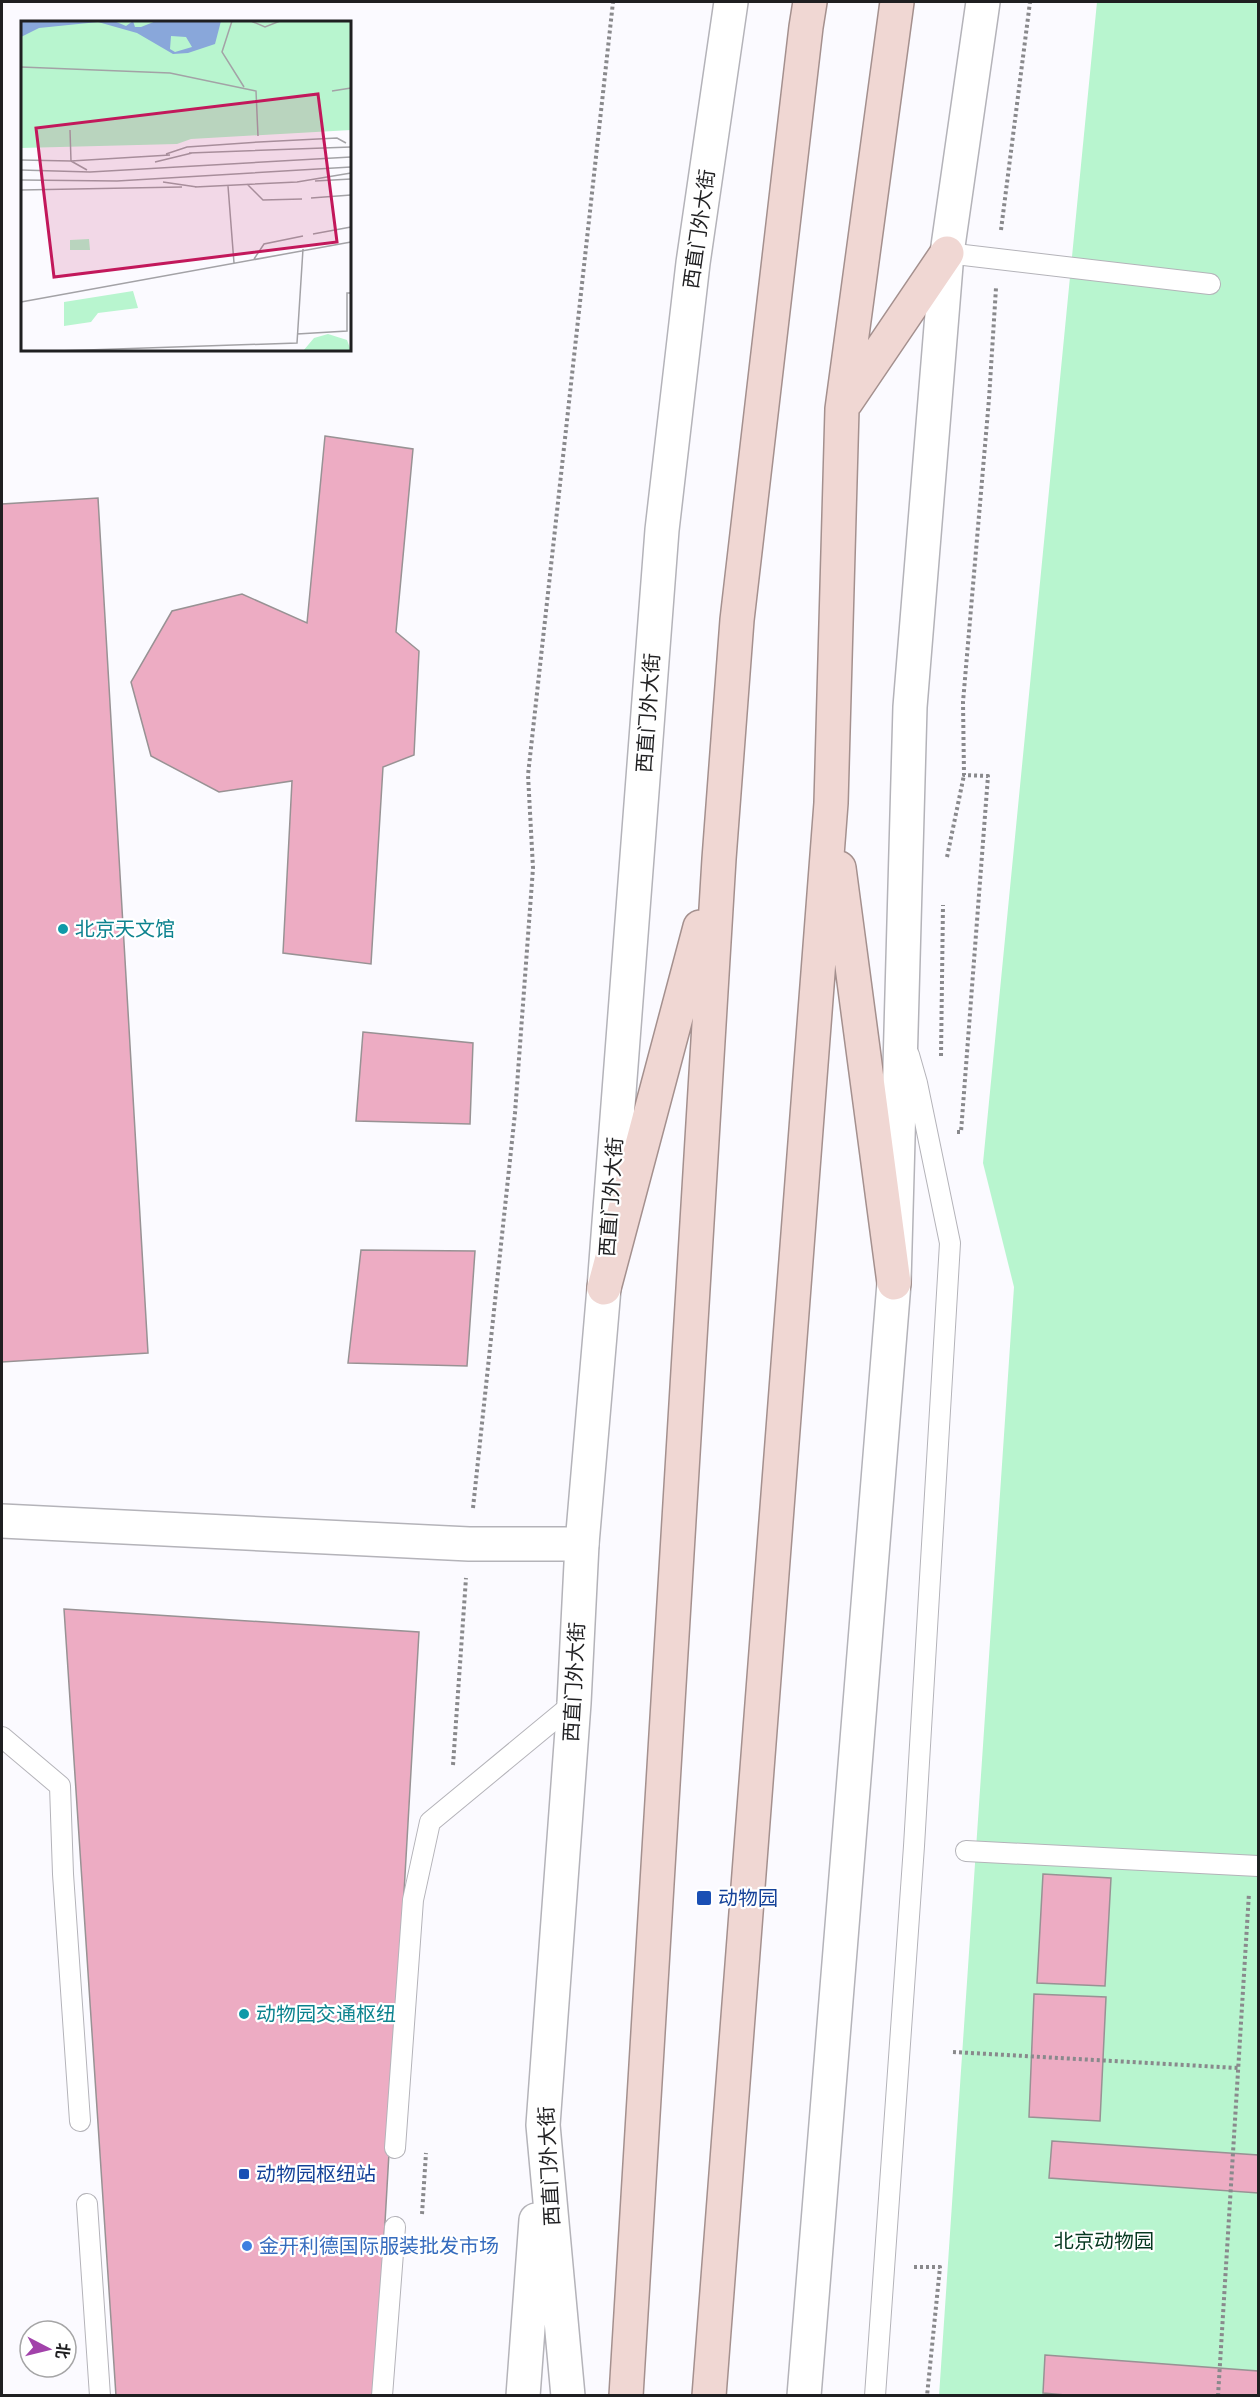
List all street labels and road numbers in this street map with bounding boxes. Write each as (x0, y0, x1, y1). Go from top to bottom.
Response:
street label: 西直门外大街 (677, 168, 721, 290)
street label: 西直门外大街 (630, 652, 666, 774)
street label: 西直门外大街 (593, 1136, 629, 1258)
street label: 西直门外大街 (557, 1621, 591, 1743)
street label: 西直门外大街 (532, 2105, 566, 2227)

